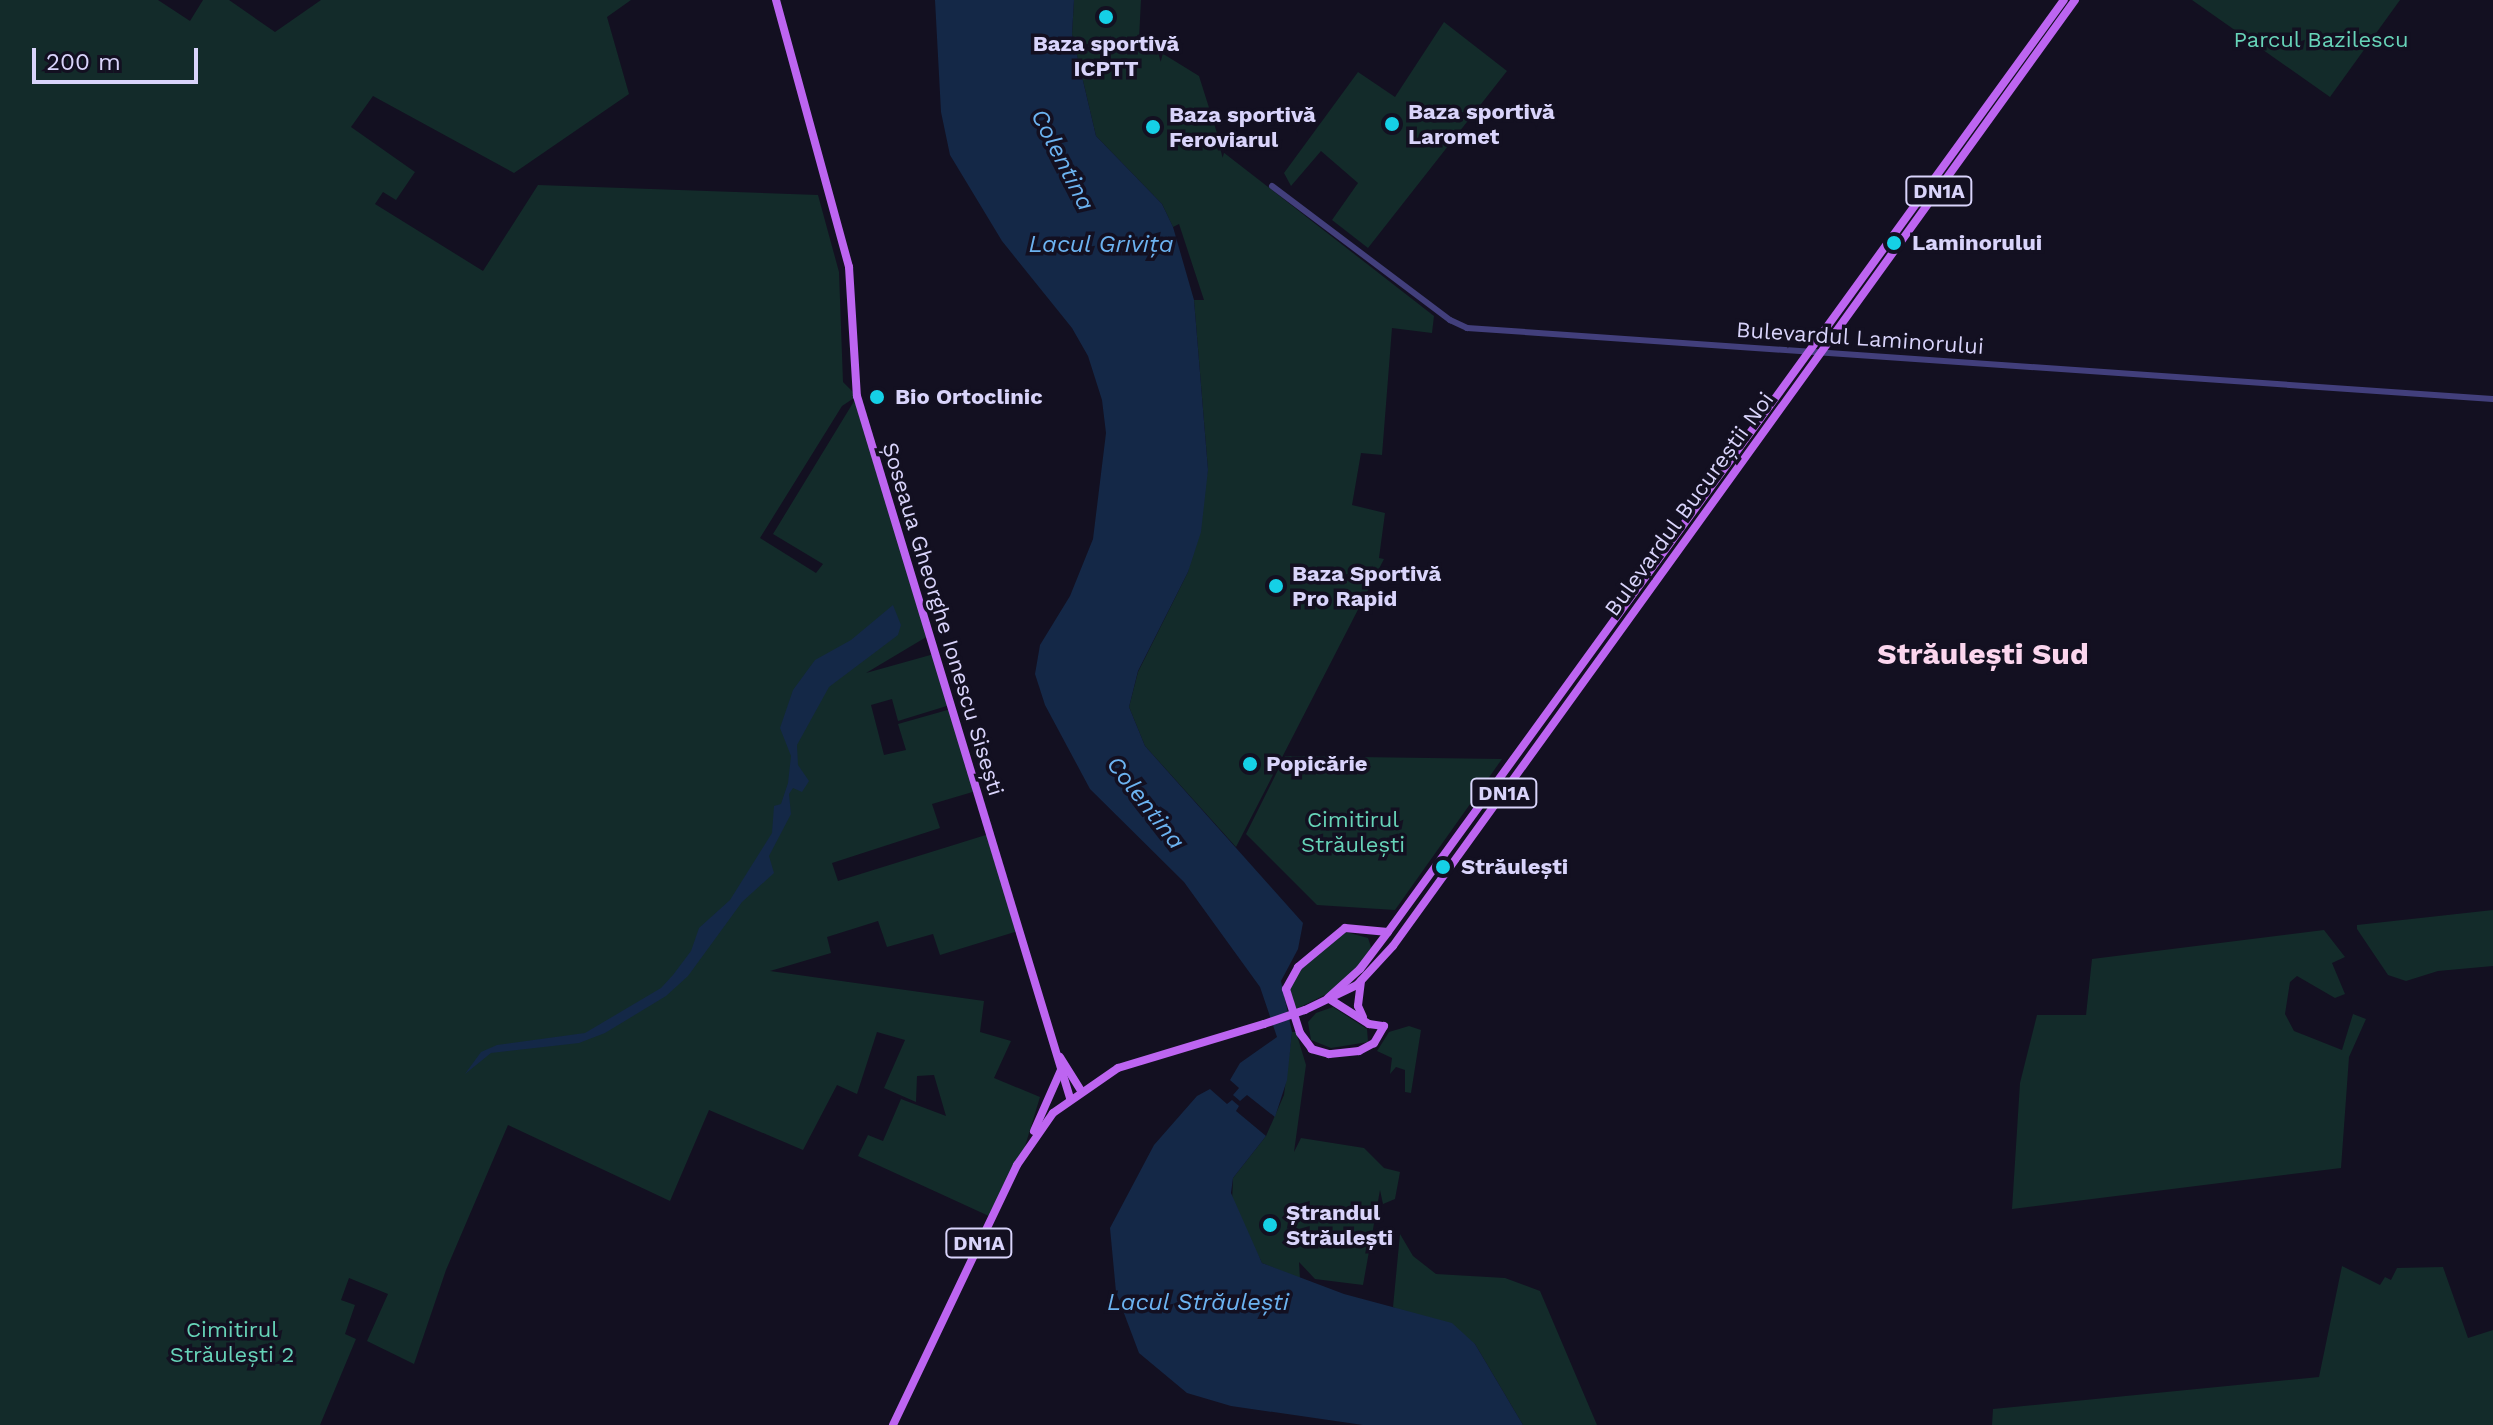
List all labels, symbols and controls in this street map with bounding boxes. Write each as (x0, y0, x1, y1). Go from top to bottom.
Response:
marker: Baza sportivă ICPTT (1097, 8, 1115, 26)
park label: Parcul Bazilescu (2233, 27, 2409, 53)
place label: Baza sportivă ICPTT (1033, 30, 1179, 82)
scale bar (36, 32, 202, 82)
text: 200 m (46, 48, 121, 76)
place label: Baza sportivă Laromet (1408, 98, 1555, 150)
place label: Baza sportivă Feroviarul (1169, 101, 1316, 152)
water label: Colentina (1024, 104, 1100, 216)
marker: Baza sportivă Laromet (1383, 115, 1401, 133)
marker: Baza sportivă Feroviarul (1144, 118, 1162, 136)
road number: DN1A (1905, 175, 1973, 207)
place label: Laminorului (1912, 230, 2042, 256)
water label: Lacul Grivița (1028, 231, 1174, 259)
marker: Laminorului (1883, 232, 1905, 254)
street label: Bulevardul Laminorului (1735, 316, 1985, 360)
place label: Bio Ortoclinic (895, 384, 1043, 410)
marker: Bio Ortoclinic (866, 386, 888, 408)
street label: Bulevardul Bucureștii Noi (1599, 387, 1779, 621)
street label: Șoseaua Gheorghe Ionescu Sisești (876, 439, 1010, 799)
place label: Baza Sportivă Pro Rapid (1292, 560, 1441, 612)
marker: Baza Sportivă Pro Rapid (1267, 577, 1285, 595)
district label: Străulești Sud (1877, 636, 2089, 672)
water label: Colentina (1100, 751, 1190, 855)
place label: Popicărie (1266, 751, 1368, 777)
marker: Popicărie (1241, 755, 1259, 773)
road number: DN1A (1470, 777, 1538, 809)
park label: Cimitirul Străulești (1301, 806, 1405, 858)
place label: Străulești (1461, 854, 1568, 880)
marker: Străulești (1432, 856, 1454, 878)
place label: Ștrandul Străulești (1286, 1199, 1393, 1250)
marker: Ștrandul Străulești (1261, 1216, 1279, 1234)
road number: DN1A (945, 1227, 1013, 1259)
water label: Lacul Străulești (1107, 1289, 1289, 1317)
park label: Cimitirul Străulești 2 (170, 1316, 294, 1368)

